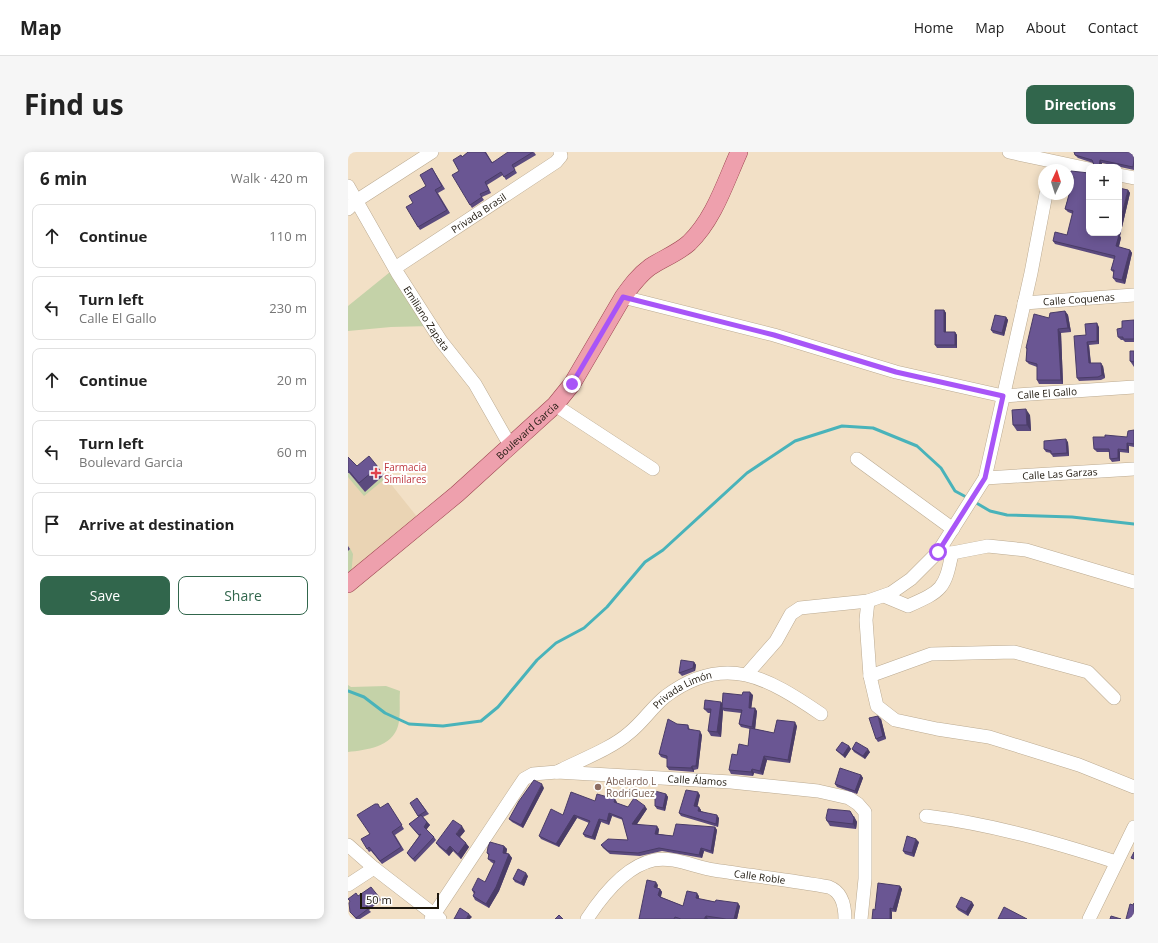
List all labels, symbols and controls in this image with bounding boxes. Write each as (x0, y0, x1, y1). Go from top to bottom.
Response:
text: Map (20, 15, 61, 41)
text: Home (914, 18, 953, 37)
text: Map (975, 18, 1004, 37)
text: About (1026, 18, 1066, 37)
text: Contact (1088, 18, 1138, 37)
text: Find us (24, 85, 124, 123)
button: Directions (1026, 85, 1134, 124)
north arrow (1038, 164, 1074, 200)
map controls (1086, 164, 1122, 236)
button: + (1086, 164, 1122, 200)
text: 6 min (40, 167, 87, 190)
text: Walk · 420 m (231, 169, 308, 187)
street label: Privada Brasil (448, 190, 509, 236)
button: − (1086, 200, 1122, 236)
icon: ahead (41, 225, 63, 247)
text: Continue (79, 226, 147, 246)
text: 110 m (269, 227, 307, 245)
street label: Emiliano Zapata (400, 283, 453, 354)
text: Turn left (79, 289, 144, 309)
street label: Calle Coquenas (1043, 289, 1115, 309)
icon: left (41, 297, 63, 319)
text: 230 m (269, 299, 307, 317)
text: Calle El Gallo (79, 309, 157, 327)
icon: ahead (41, 369, 63, 391)
text: Continue (79, 370, 147, 390)
text: 20 m (277, 371, 307, 389)
route end (563, 375, 581, 393)
street label: Calle El Gallo (1017, 384, 1077, 402)
street label: Boulevard Garcia (493, 398, 561, 462)
text: Turn left (79, 433, 144, 453)
icon: left (41, 441, 63, 463)
text: 60 m (277, 443, 307, 461)
text: Boulevard Garcia (79, 453, 183, 471)
place label: Farmacia Similares (384, 460, 427, 486)
street label: Calle Las Garzas (1022, 464, 1098, 483)
marker: Farmacia Similares (371, 468, 381, 478)
icon: arrive (41, 513, 63, 535)
text: Arrive at destination (79, 514, 234, 534)
route start (929, 543, 947, 561)
button: Save (40, 576, 170, 615)
button: Share (178, 576, 308, 615)
street label: Privada Limón (649, 667, 713, 712)
street label: Calle Álamos (667, 771, 728, 789)
place label: Abelardo L RodriGuez (606, 774, 656, 800)
marker: Abelardo L RodriGuez (593, 782, 603, 792)
street label: Calle Roble (733, 866, 787, 887)
scale bar (360, 891, 439, 910)
text: 50 m (366, 892, 392, 907)

